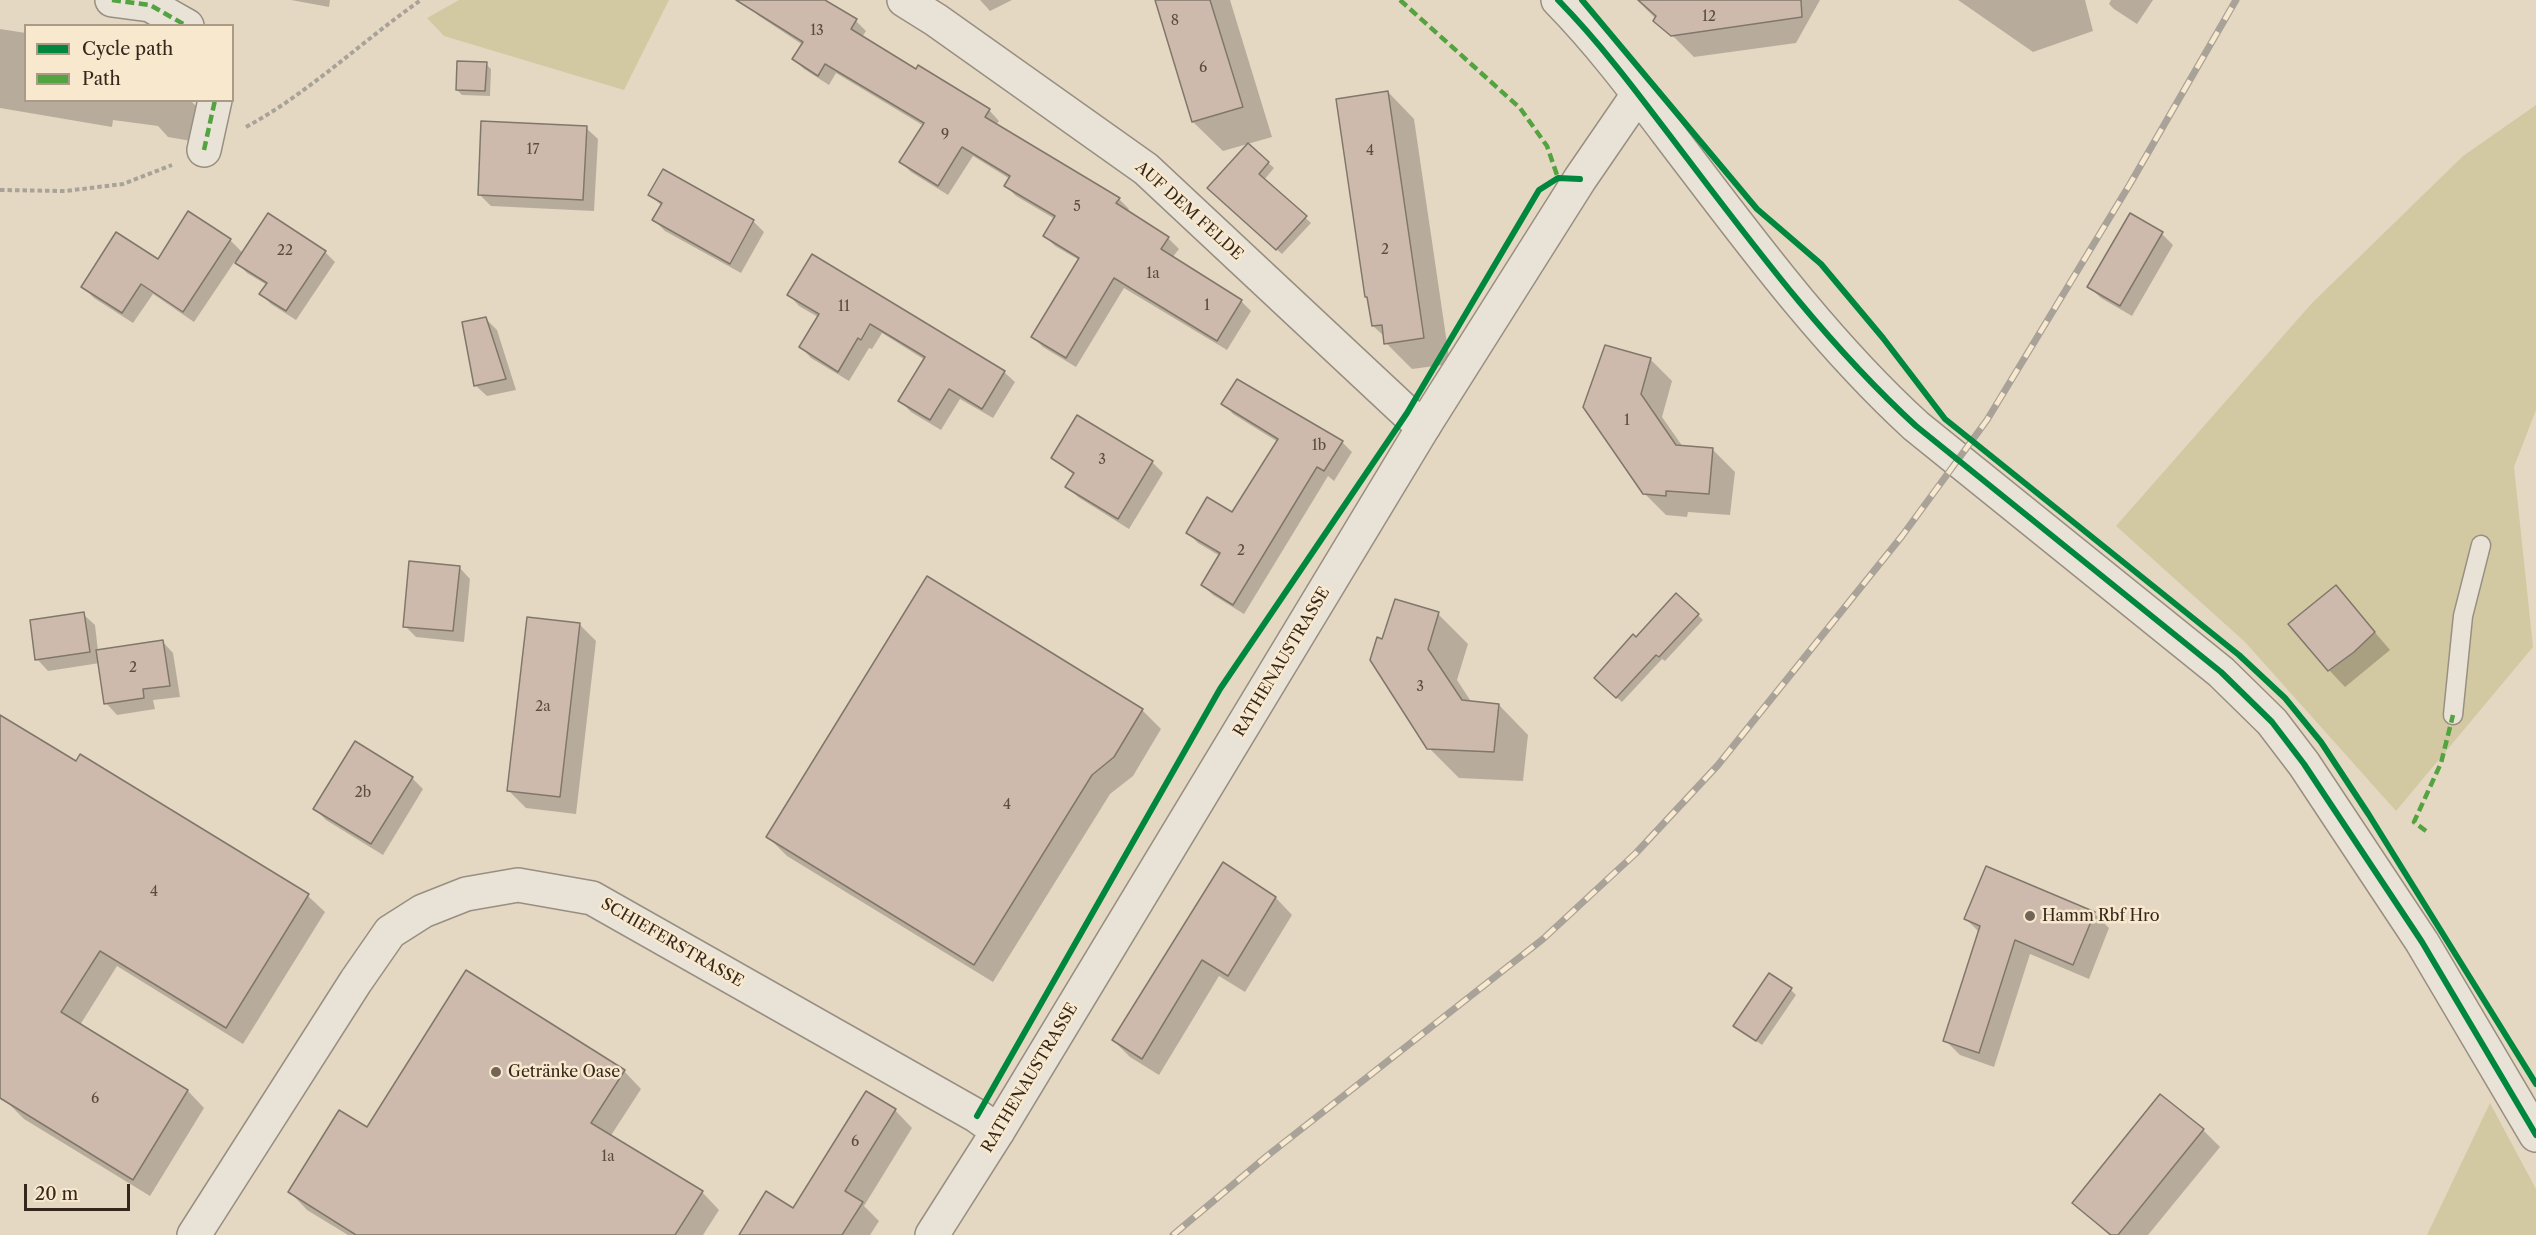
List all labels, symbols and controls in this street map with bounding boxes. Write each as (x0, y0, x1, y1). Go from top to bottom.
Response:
house number: 12 (1702, 9, 1716, 25)
house number: 8 (1171, 13, 1179, 29)
house number: 13 (810, 23, 824, 39)
legend (24, 24, 234, 102)
text: Cycle path (82, 38, 173, 60)
house number: 6 (1199, 60, 1207, 76)
text: Path (82, 68, 121, 90)
house number: 9 (941, 127, 949, 143)
house number: 17 (527, 142, 539, 158)
house number: 4 (1366, 143, 1374, 159)
street label: AUF DEM FELDE (1131, 158, 1247, 264)
house number: 5 (1073, 199, 1081, 215)
house number: 2 (1381, 242, 1389, 258)
house number: 22 (277, 243, 293, 259)
house number: 1a (1146, 266, 1160, 282)
house number: 1 (1204, 298, 1210, 314)
house number: 11 (838, 299, 850, 315)
house number: 1 (1624, 413, 1630, 429)
house number: 1b (1312, 438, 1326, 454)
house number: 3 (1098, 452, 1106, 468)
house number: 2 (1237, 543, 1245, 559)
street label: RATHENAUSTRASSE (1230, 584, 1334, 740)
house number: 2 (129, 660, 137, 676)
house number: 3 (1416, 679, 1424, 695)
house number: 2a (535, 699, 551, 715)
house number: 2b (355, 785, 371, 801)
house number: 4 (1003, 797, 1011, 813)
house number: 4 (150, 884, 158, 900)
street label: SCHIEFERSTRASSE (597, 894, 747, 992)
place label: Hamm Rbf Hro (2042, 906, 2159, 926)
marker: Hamm Rbf Hro (2023, 909, 2037, 923)
street label: RATHENAUSTRASSE (978, 1000, 1082, 1156)
place label: Getränke Oase (508, 1062, 620, 1082)
marker: Getränke Oase (489, 1065, 503, 1079)
house number: 6 (91, 1091, 99, 1107)
house number: 6 (851, 1134, 859, 1150)
house number: 1a (601, 1149, 615, 1165)
scale bar (27, 1172, 134, 1210)
text: 20 m (35, 1183, 78, 1205)

